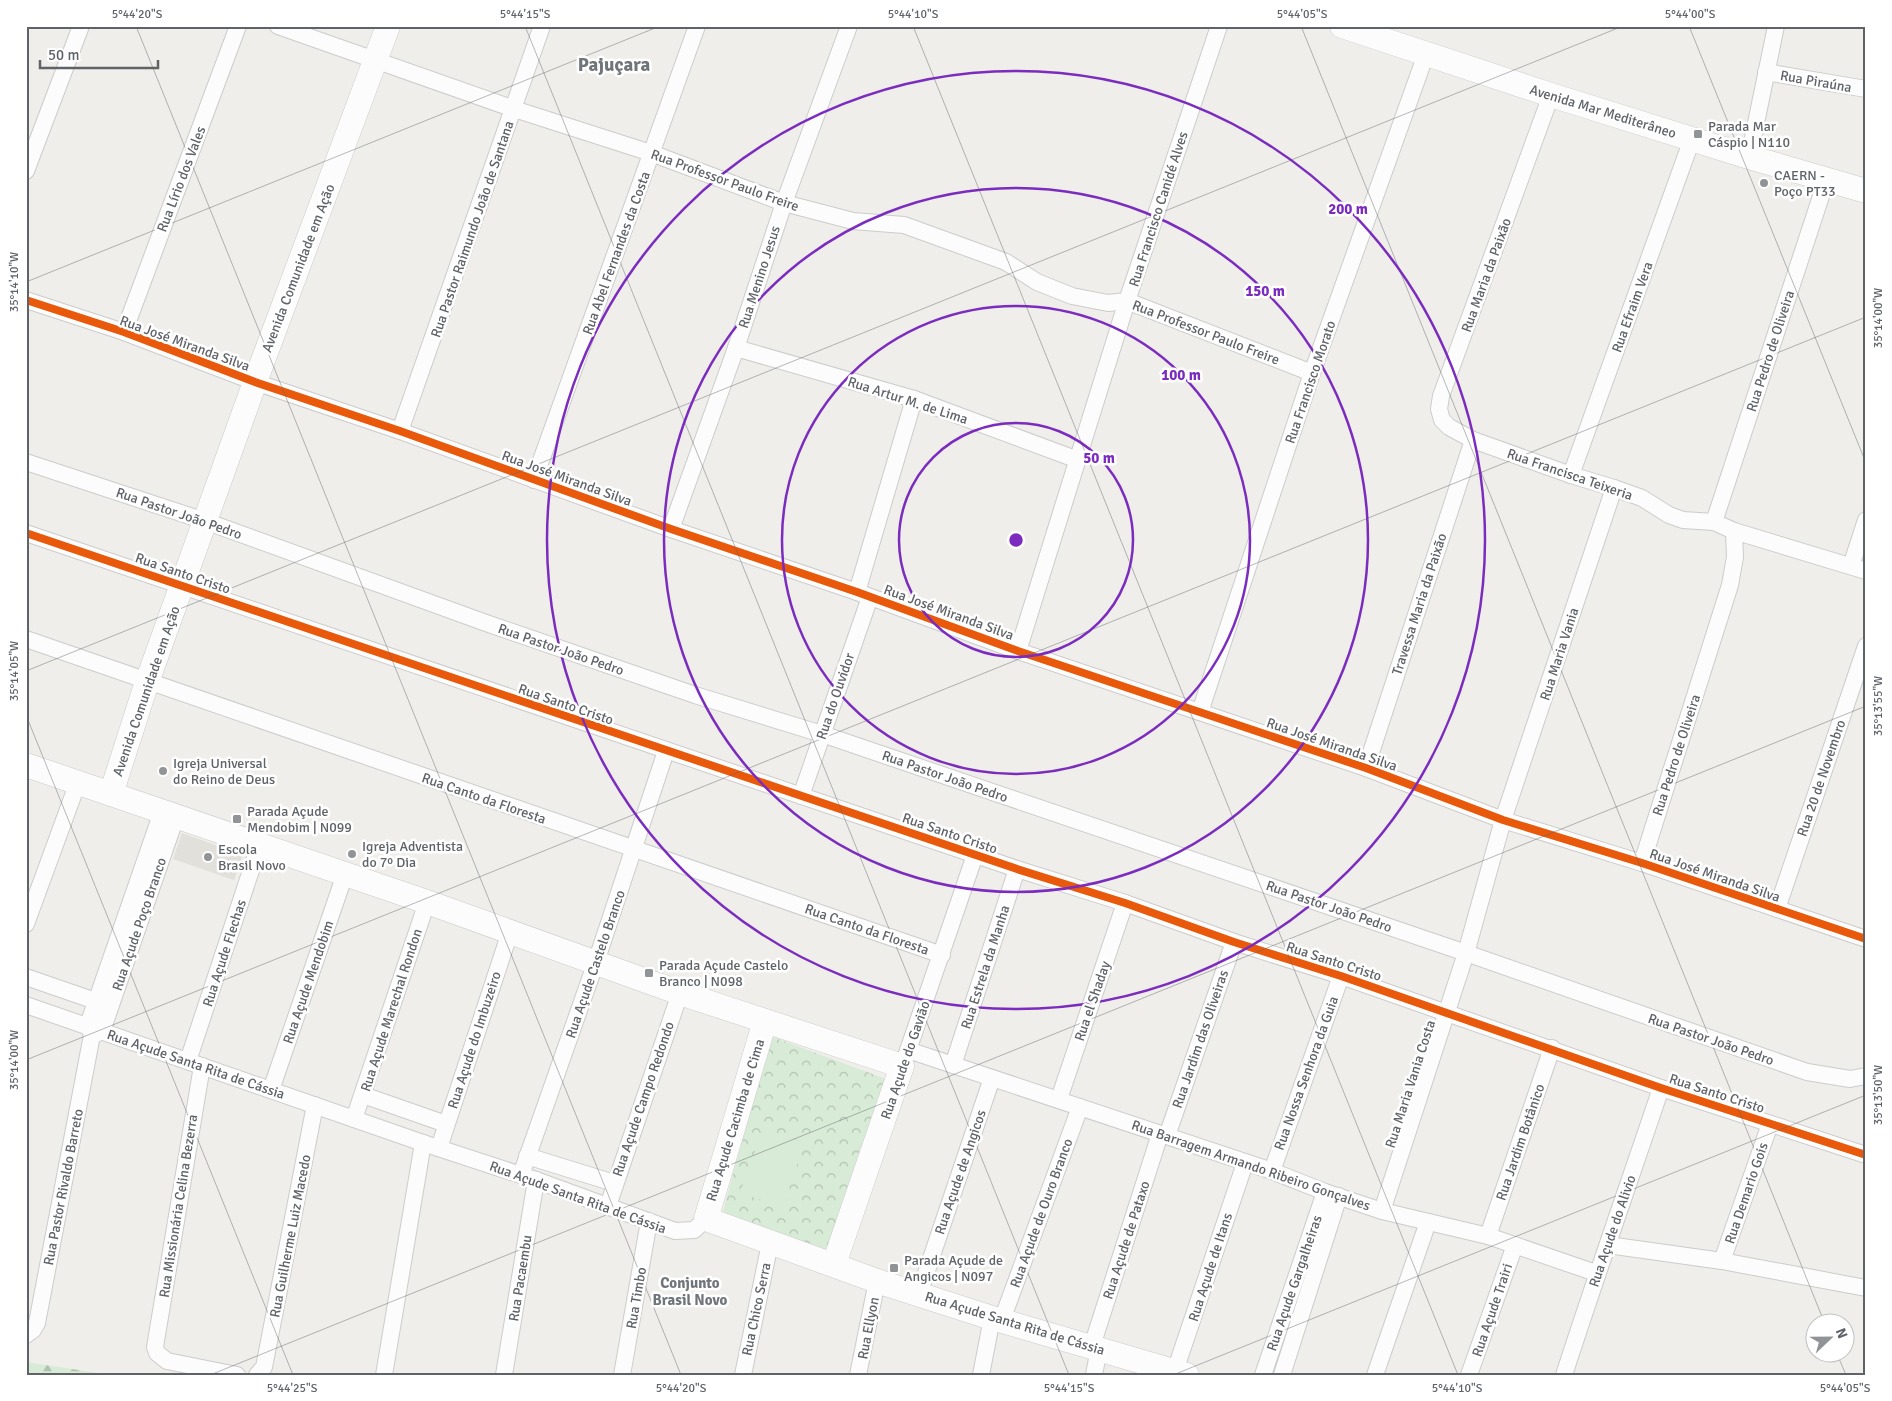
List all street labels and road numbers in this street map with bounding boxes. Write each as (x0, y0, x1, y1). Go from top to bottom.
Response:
street label: Rua Piraúna (1779, 67, 1853, 96)
street label: Avenida Mar Mediterâneo (1527, 81, 1678, 142)
street label: Rua Pastor Raimundo João de Santana (427, 118, 518, 340)
street label: Rua Lírio dos Vales (153, 124, 209, 234)
street label: Rua Francisco Canidé Alves (1125, 129, 1192, 289)
street label: Rua Professor Paulo Freire (648, 146, 801, 215)
street label: Rua Abel Fernandes da Costa (579, 169, 654, 337)
street label: Avenida Comunidade em Ação (258, 182, 338, 355)
street label: Rua Maria da Paixão (1458, 216, 1515, 335)
street label: Rua Menino Jesus (735, 224, 784, 331)
street label: Rua Efraim Vera (1608, 259, 1657, 355)
street label: Rua Pedro de Oliveira (1743, 288, 1798, 414)
street label: Rua Professor Paulo Freire (1130, 297, 1282, 368)
street label: Rua José Miranda Silva (117, 312, 252, 375)
street label: Rua Francisco Morato (1281, 318, 1339, 446)
street label: Rua Artur M. de Lima (846, 373, 970, 428)
street label: Rua Francisca Teixeria (1505, 445, 1635, 504)
street label: Rua José Miranda Silva (499, 447, 634, 510)
street label: Rua Pastor João Pedro (114, 484, 244, 543)
street label: Travessa Maria da Paixão (1388, 531, 1450, 677)
street label: Rua Santo Cristo (133, 549, 233, 598)
street label: Rua José Miranda Silva (881, 581, 1016, 644)
street label: Avenida Comunidade em Ação (109, 604, 184, 779)
street label: Rua Maria Vania (1536, 605, 1583, 703)
street label: Rua Pastor João Pedro (496, 620, 626, 679)
street label: Rua do Ouvidor (813, 650, 859, 742)
street label: Rua Santo Cristo (516, 680, 616, 729)
street label: Rua Pedro de Oliveira (1649, 692, 1704, 818)
street label: Rua José Miranda Silva (1264, 714, 1399, 775)
street label: Rua 20 de Novembro (1794, 718, 1849, 839)
street label: Rua Pastor João Pedro (880, 747, 1010, 806)
street label: Rua Canto da Floresta (419, 769, 548, 828)
street label: Rua Santo Cristo (900, 809, 1000, 858)
street label: Rua José Miranda Silva (1647, 845, 1782, 906)
street label: Rua Açude Poço Branco (109, 855, 170, 993)
street label: Rua Pastor João Pedro (1264, 877, 1394, 936)
street label: Rua Açude Castelo Branco (562, 888, 629, 1041)
street label: Rua Açude Flechas (199, 897, 250, 1009)
street label: Rua Canto da Floresta (802, 900, 931, 959)
street label: Rua Estrela da Manha (957, 903, 1014, 1031)
street label: Rua Açude Mendobim (279, 918, 338, 1046)
street label: Rua Açude Marechal Rondon (357, 926, 426, 1094)
street label: Rua Santo Cristo (1284, 938, 1384, 985)
street label: Rua el Shaday (1071, 959, 1114, 1043)
street label: Rua Jardim das Oliveiras (1169, 968, 1232, 1111)
street label: Rua Açude do Imbuzeiro (444, 969, 505, 1111)
street label: Rua Nossa Senhora da Guia (1271, 994, 1342, 1153)
street label: Rua Açude do Gavião (877, 999, 934, 1122)
street label: Rua Pastor João Pedro (1646, 1010, 1776, 1069)
street label: Rua Maria Vania Costa (1382, 1018, 1439, 1150)
street label: Rua Açude Campo Redondo (609, 1019, 678, 1179)
street label: Rua Açude Santa Rita de Cássia (105, 1026, 287, 1103)
street label: Rua Açude Cacimba de Cima (703, 1037, 768, 1203)
street label: Rua Santo Cristo (1667, 1070, 1767, 1117)
street label: Rua Jardim Botânico (1493, 1082, 1548, 1203)
street label: Rua Pastor Rivaldo Barreto (40, 1107, 87, 1267)
street label: Rua Açude de Angicos (931, 1108, 990, 1237)
street label: Rua Missionária Celina Bezerra (156, 1113, 201, 1299)
street label: Rua Barragem Armando Ribeiro Gonçalves (1129, 1117, 1372, 1214)
street label: Rua Açude de Ouro Branco (1007, 1136, 1076, 1290)
street label: Rua Demario Gois (1721, 1140, 1772, 1246)
street label: Rua Guilherme Luiz Macedo (266, 1153, 315, 1319)
street label: Rua Açude Santa Rita de Cássia (487, 1157, 669, 1237)
street label: Rua Açude do Alivio (1585, 1173, 1640, 1289)
street label: Rua Açude de Pataxo (1099, 1179, 1154, 1302)
street label: Rua Açude de Itans (1185, 1211, 1236, 1324)
street label: Rua Açude Gargalheiras (1263, 1213, 1326, 1353)
street label: Rua Pacaembu (505, 1234, 536, 1323)
street label: Rua Chico Serra (738, 1261, 775, 1357)
street label: Rua Açude Trairi (1469, 1261, 1516, 1359)
street label: Rua Timbo (623, 1266, 650, 1330)
street label: Rua Açude Santa Rita de Cássia (923, 1288, 1107, 1359)
street label: Rua Ellyon (854, 1296, 883, 1361)

